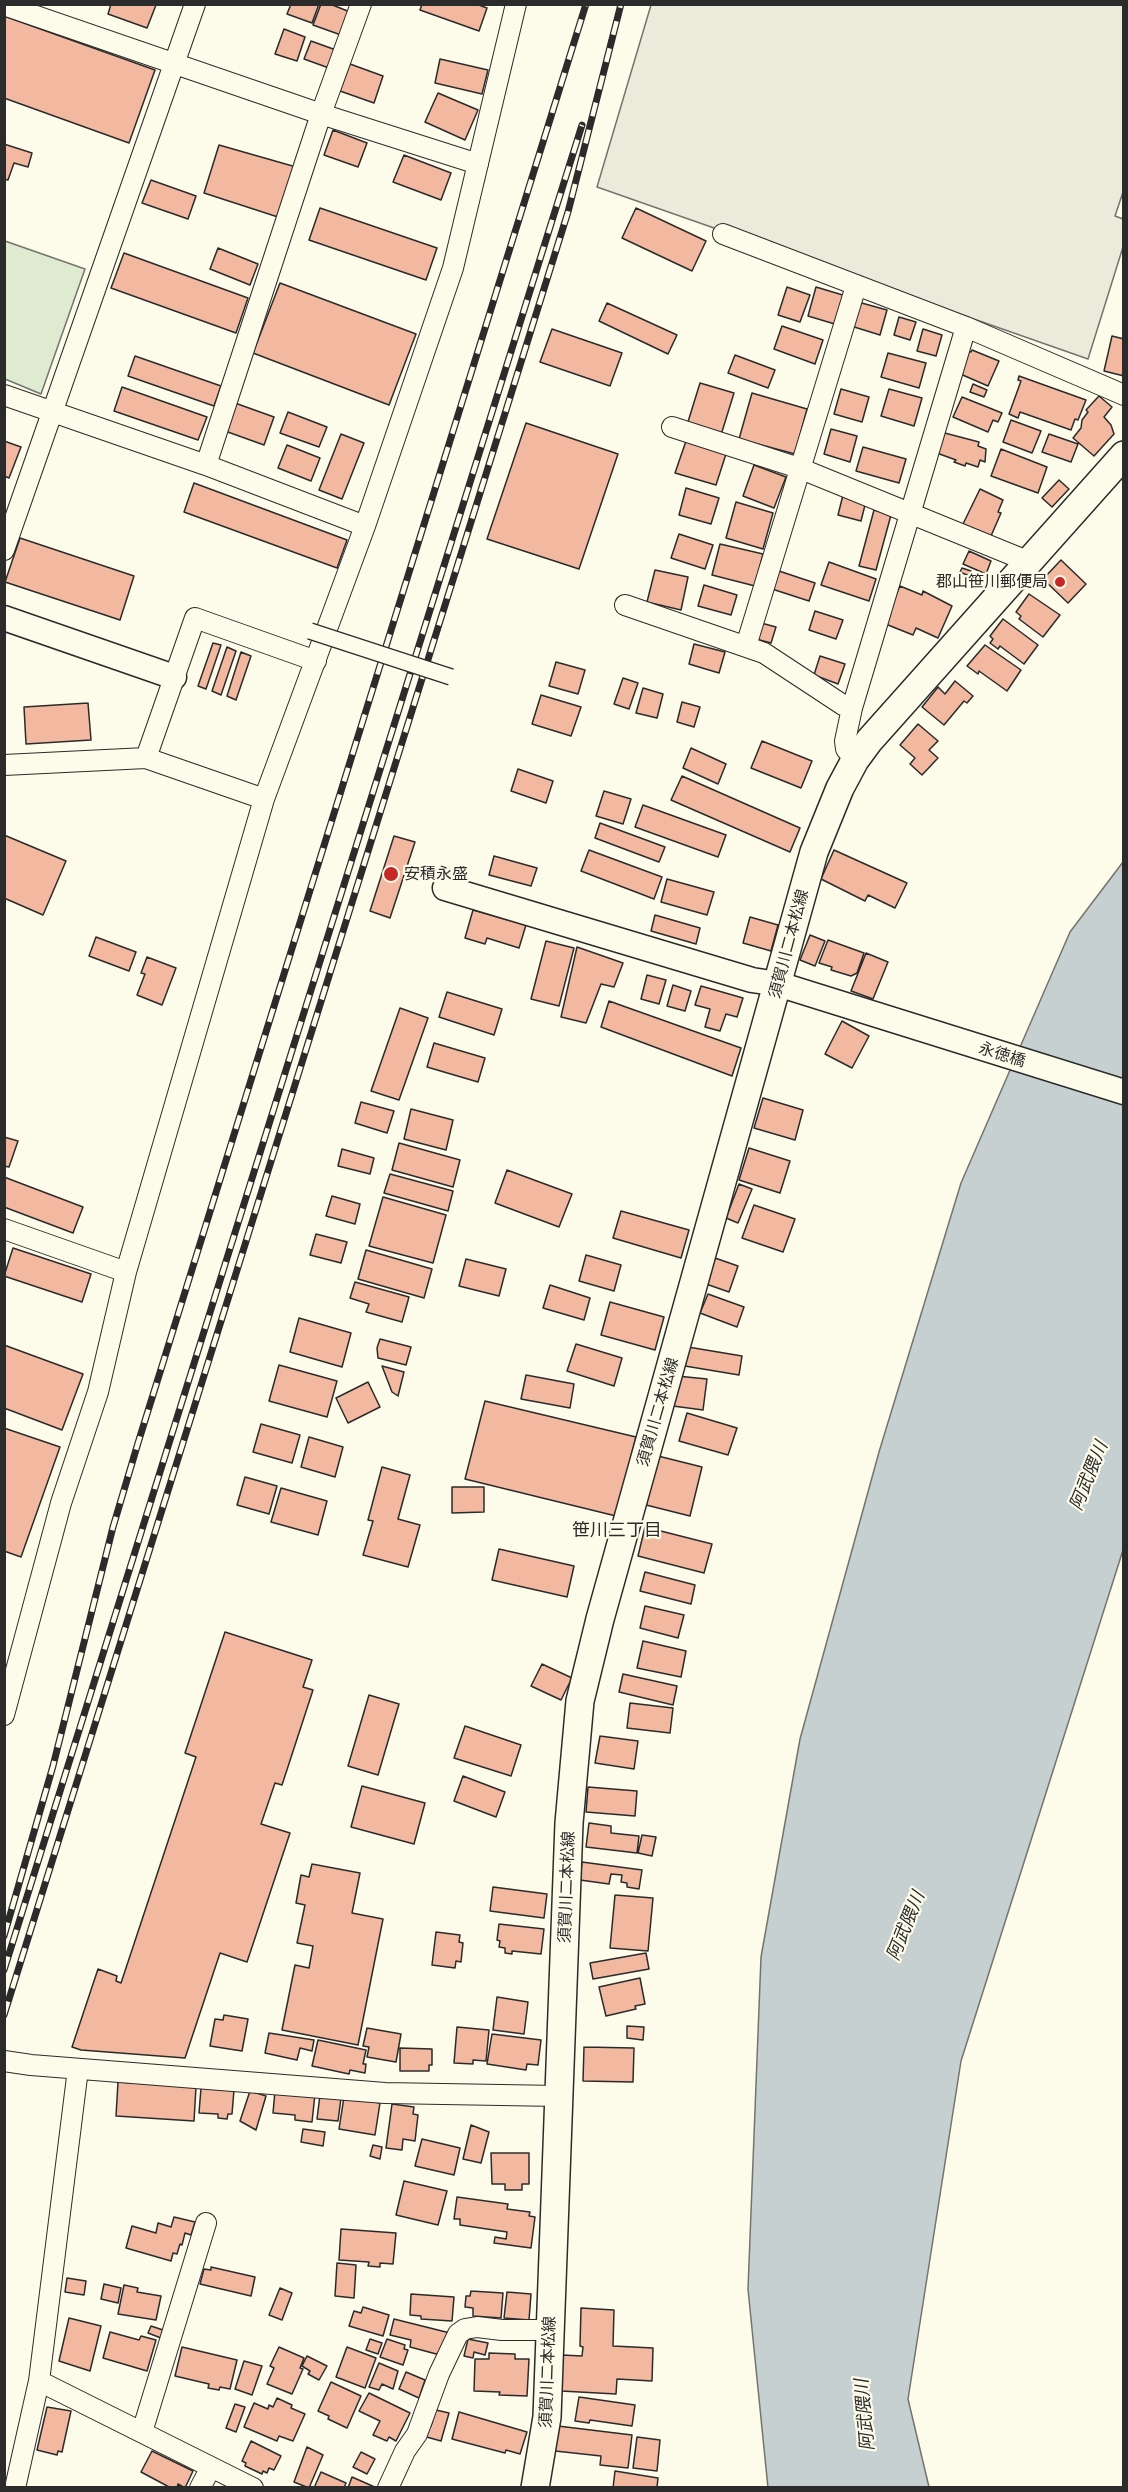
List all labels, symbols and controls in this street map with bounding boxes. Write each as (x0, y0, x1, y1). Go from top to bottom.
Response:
place label: 郡山笹川郵便局 (936, 572, 1048, 592)
marker: 郡山笹川郵便局 (1053, 575, 1067, 589)
place label: 安積永盛 (404, 864, 468, 884)
marker: 安積永盛 (382, 865, 400, 883)
street label: 須賀川二本松線 (765, 887, 813, 1001)
street label: 永徳橋 (976, 1039, 1028, 1071)
street label: 須賀川二本松線 (633, 1356, 683, 1468)
water label: 阿武隈川 (1066, 1439, 1112, 1513)
district label: 笹川三丁目 (572, 1520, 662, 1542)
street label: 須賀川二本松線 (555, 1831, 579, 1943)
water label: 阿武隈川 (883, 1889, 929, 1963)
street label: 須賀川二本松線 (536, 2316, 560, 2428)
water label: 阿武隈川 (851, 2378, 879, 2452)

